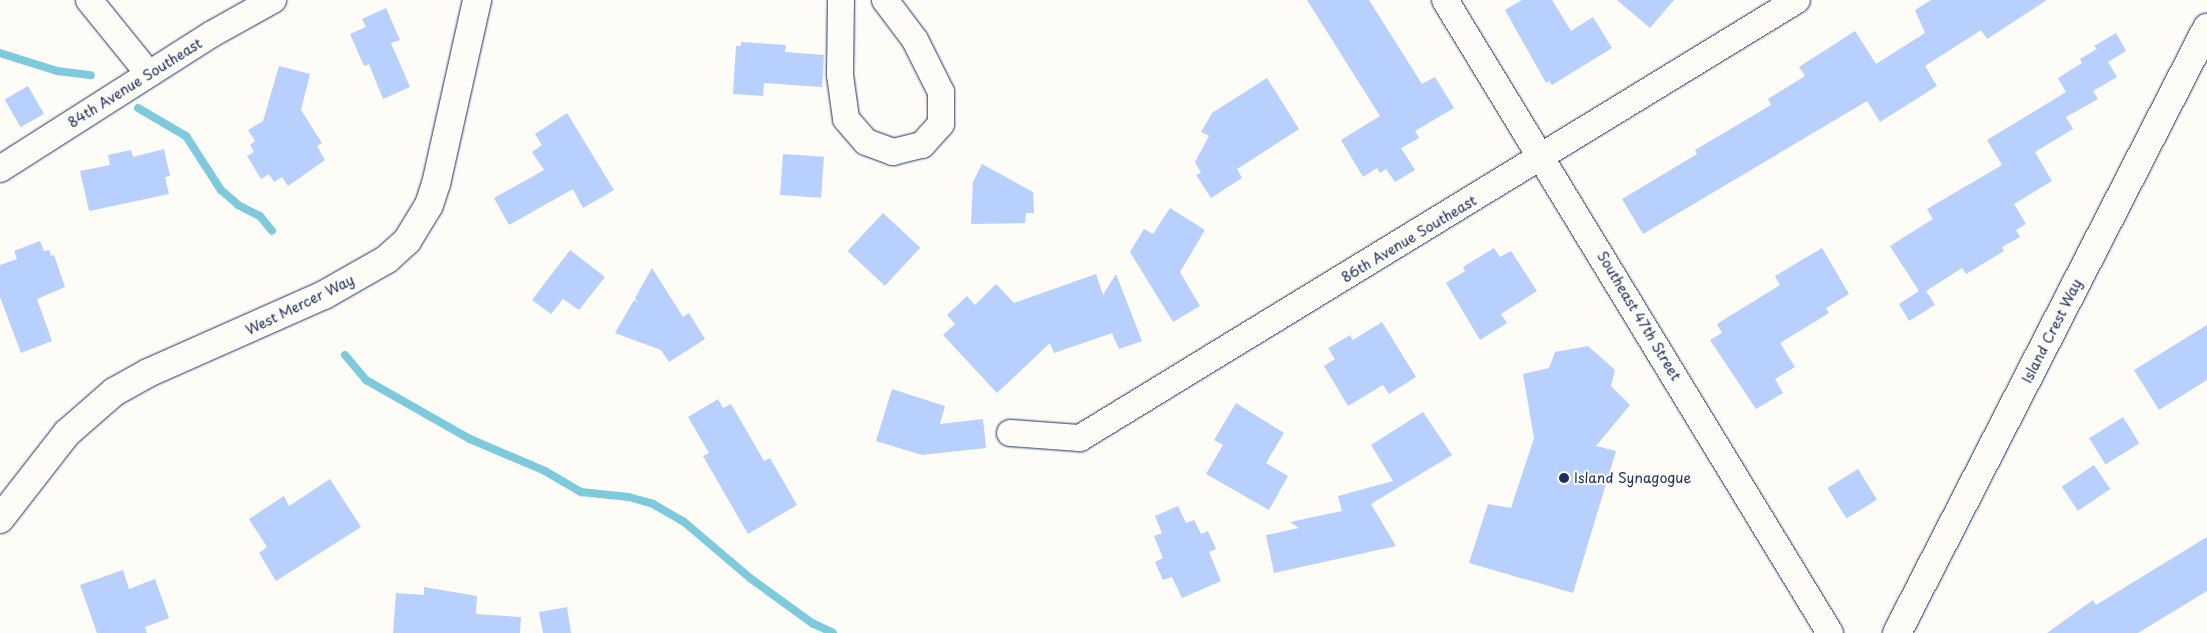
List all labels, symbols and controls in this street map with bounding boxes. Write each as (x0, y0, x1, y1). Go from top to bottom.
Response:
street label: 84th Avenue Southeast (65, 35, 205, 131)
street label: 86th Avenue Southeast (1338, 192, 1480, 286)
street label: Southeast 47th Street (1594, 248, 1684, 384)
street label: West Mercer Way (242, 271, 358, 339)
street label: Island Crest Way (2018, 276, 2086, 386)
place label: Island Synagogue (1574, 470, 1692, 486)
marker: Island Synagogue (1558, 472, 1570, 484)

